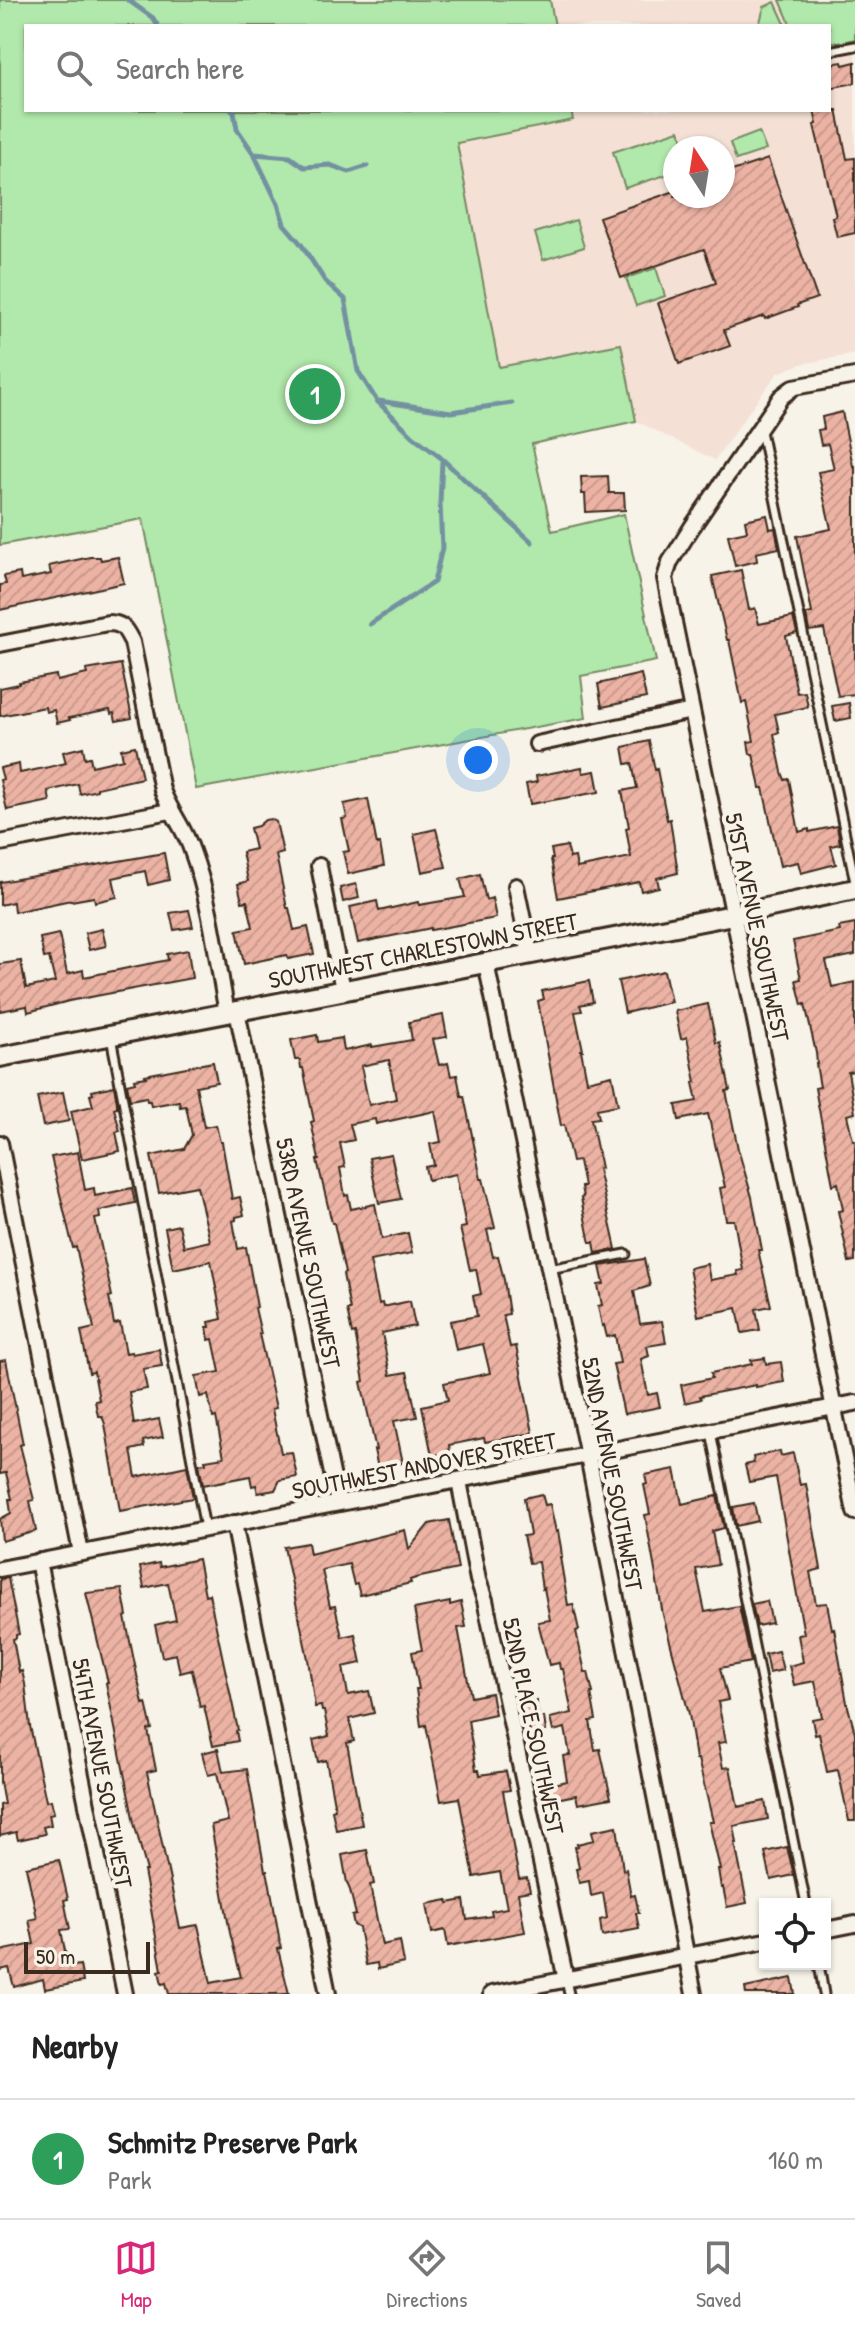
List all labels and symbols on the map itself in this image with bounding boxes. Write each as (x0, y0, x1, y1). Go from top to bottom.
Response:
north arrow (663, 136, 735, 208)
pin: 1 (289, 364, 341, 424)
your location (458, 740, 498, 780)
street label: 51ST AVENUE SOUTHWEST (718, 810, 798, 1045)
street label: SOUTHWEST CHARLESTOWN STREET (266, 904, 581, 996)
street label: 53RD AVENUE SOUTHWEST (269, 1135, 349, 1372)
street label: 52ND AVENUE SOUTHWEST (575, 1355, 651, 1594)
street label: SOUTHWEST ANDOVER STREET (289, 1424, 560, 1506)
street label: 52ND PLACE SOUTHWEST (495, 1615, 573, 1838)
street label: 54TH AVENUE SOUTHWEST (65, 1656, 141, 1891)
scale bar (24, 1938, 150, 1974)

